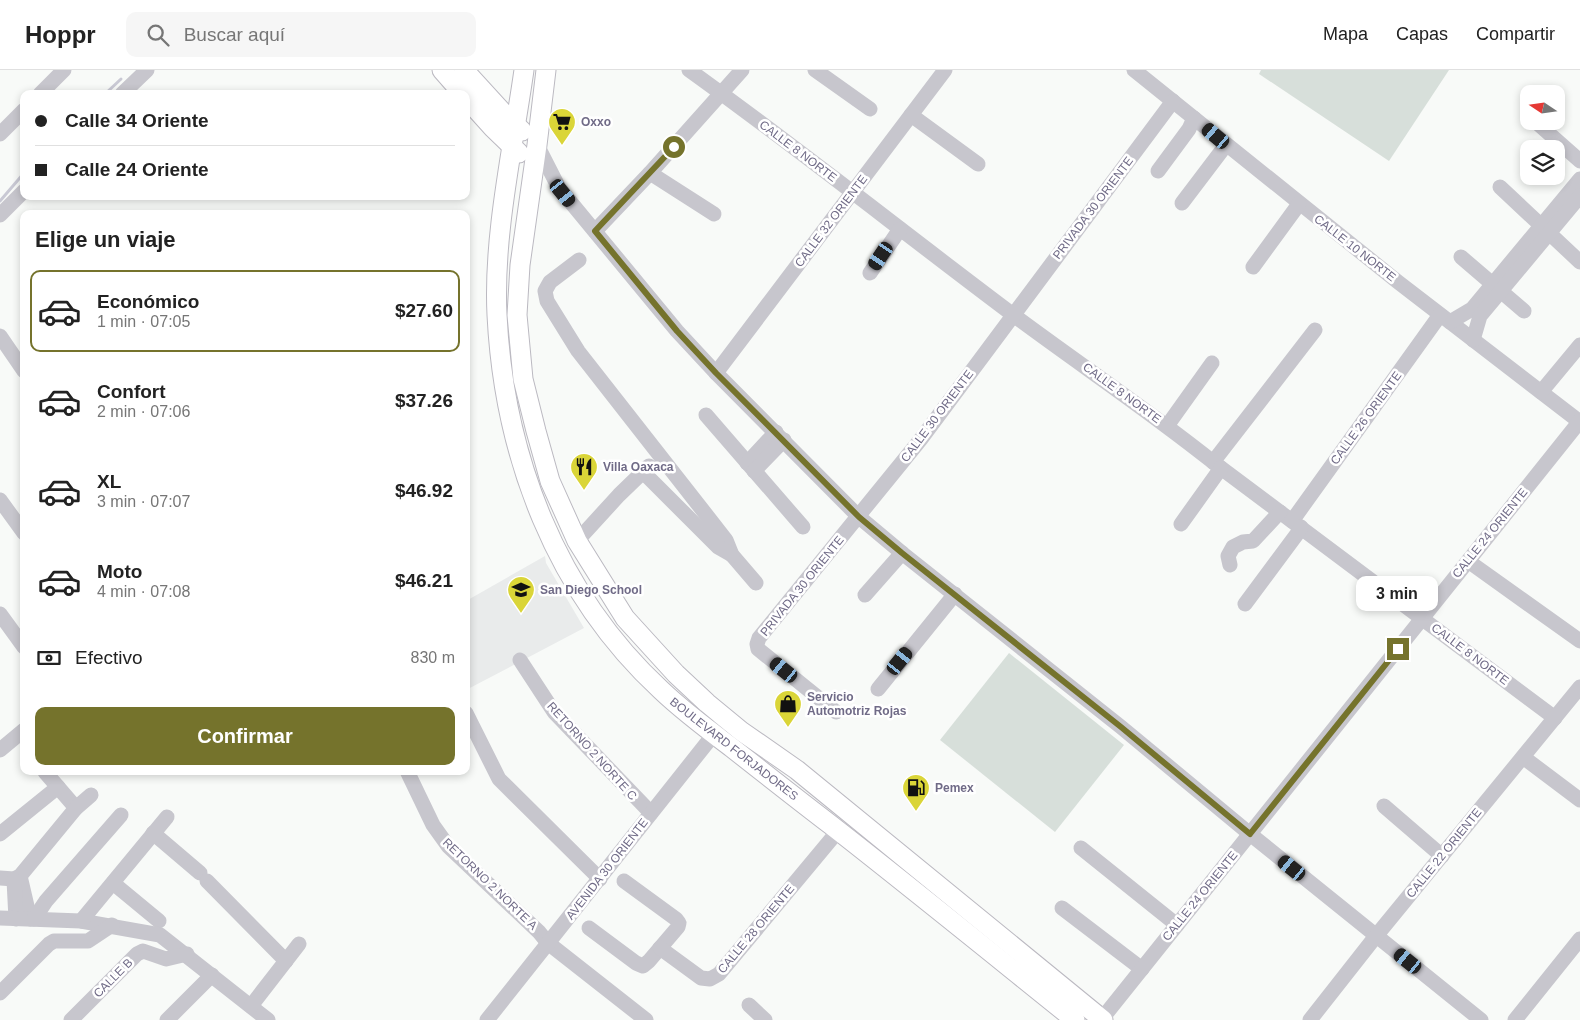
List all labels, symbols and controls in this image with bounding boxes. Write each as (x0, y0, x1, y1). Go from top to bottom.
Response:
search box (126, 12, 476, 57)
text: Hoppr (25, 21, 96, 48)
icon: search (144, 21, 172, 49)
text: Buscar aquí (184, 24, 285, 45)
text: Mapa (1323, 24, 1368, 44)
text: Capas (1396, 24, 1448, 44)
text: Compartir (1476, 24, 1555, 44)
north arrow (1520, 85, 1565, 130)
map controls (1520, 85, 1565, 185)
supermarket icon: Oxxo (547, 107, 577, 146)
text: Calle 34 Oriente (65, 110, 209, 131)
place label: Oxxo (581, 115, 611, 129)
street label: CALLE 8 NORTE (757, 117, 839, 185)
car (1199, 121, 1232, 151)
route start (663, 136, 685, 158)
button: layers (1520, 140, 1565, 185)
street label: PRIVADA 30 ORIENTE (1050, 154, 1136, 262)
text: Calle 24 Oriente (65, 159, 209, 180)
street label: CALLE 32 ORIENTE (792, 172, 870, 270)
car (547, 177, 578, 209)
street label: CALLE 10 NORTE (1311, 212, 1399, 284)
text: Elige un viaje (35, 227, 176, 252)
car (866, 239, 895, 273)
icon: car (37, 289, 82, 334)
text: Económico (97, 291, 199, 312)
text: $27.60 (395, 300, 453, 321)
text: 1 min · 07:05 (97, 313, 190, 330)
street label: CALLE 8 NORTE (1080, 360, 1164, 426)
street label: CALLE 30 ORIENTE (898, 367, 976, 465)
street label: CALLE 26 ORIENTE (1328, 369, 1404, 467)
icon: car (37, 379, 82, 424)
text: Confort (97, 381, 166, 402)
text: $37.26 (395, 390, 453, 411)
text: 2 min · 07:06 (97, 403, 190, 420)
restaurant icon: Villa Oaxaca (569, 452, 599, 491)
place label: Villa Oaxaca (603, 460, 674, 474)
icon: car (37, 469, 82, 514)
text: XL (97, 471, 121, 492)
text: $46.92 (395, 480, 453, 501)
street label: CALLE 24 ORIENTE (1450, 485, 1530, 581)
text: 3 min · 07:07 (97, 493, 190, 510)
street label: PRIVADA 30 ORIENTE (757, 533, 847, 639)
icon: car (37, 559, 82, 604)
text: Moto (97, 561, 142, 582)
text: $46.21 (395, 570, 453, 591)
school or university icon: San Diego School (506, 575, 536, 614)
callout: 3 min (1357, 576, 1439, 612)
text: 4 min · 07:08 (97, 583, 190, 600)
place label: San Diego School (540, 583, 642, 597)
text: 3 min (1376, 585, 1418, 602)
street label: CALLE 8 NORTE (1429, 620, 1511, 688)
route end (1387, 638, 1409, 660)
icon: cash (35, 644, 63, 672)
car (884, 645, 915, 677)
text: Efectivo (75, 647, 143, 668)
text: 830 m (411, 649, 455, 666)
car (767, 655, 800, 685)
shop icon: Servicio Automotriz Rojas (773, 689, 803, 728)
place label: Servicio Automotriz Rojas (807, 690, 907, 718)
street label: BOULEVARD FORJADORES (667, 695, 801, 803)
street label: RETORNO 2 NORTE C (544, 699, 640, 803)
button: Confirmar (35, 707, 455, 765)
fuel station icon: Pemex (901, 773, 931, 812)
place label: Pemex (935, 781, 974, 795)
street label: CALLE 22 ORIENTE (1404, 805, 1484, 901)
street label: AVENIDA 30 ORIENTE (563, 816, 651, 922)
street label: RETORNO 2 NORTE A (440, 835, 540, 933)
street label: CALLE 24 ORIENTE (1160, 848, 1240, 944)
car (1275, 853, 1308, 883)
street label: CALLE 28 ORIENTE (715, 882, 797, 976)
car (1391, 946, 1424, 976)
street label: CALLE B (91, 956, 135, 1000)

